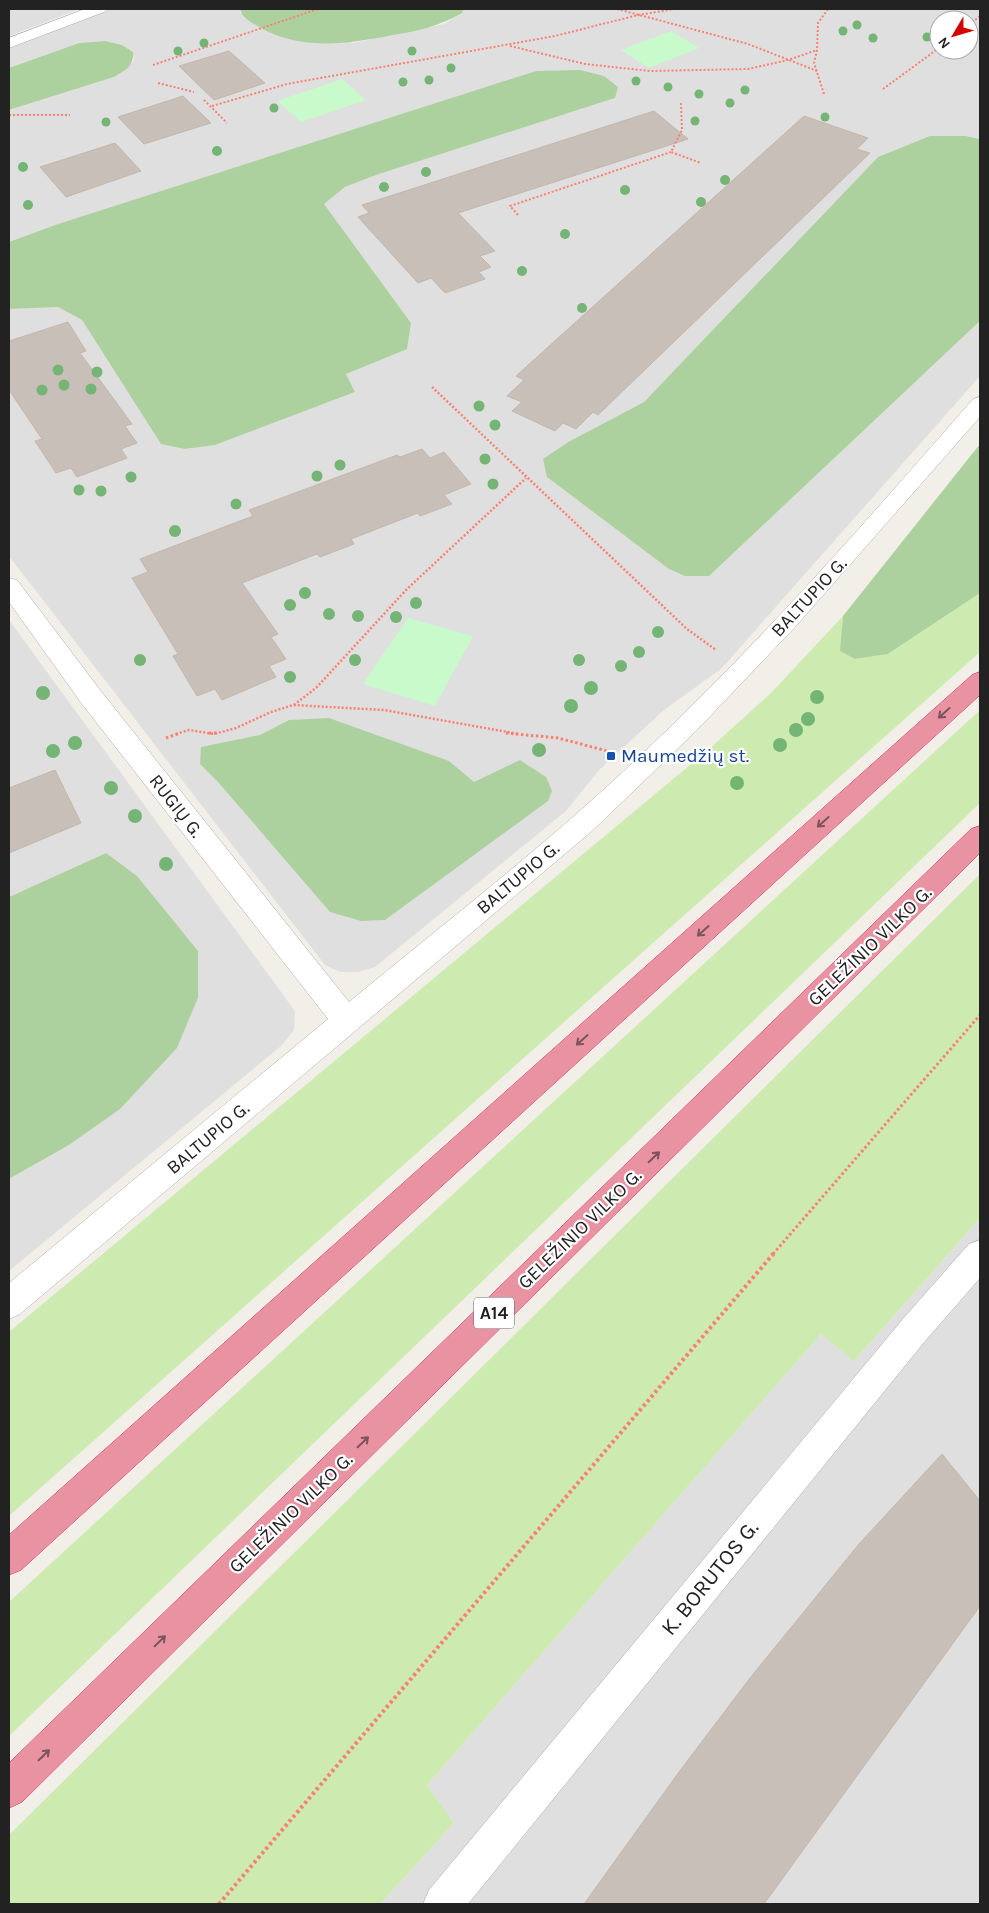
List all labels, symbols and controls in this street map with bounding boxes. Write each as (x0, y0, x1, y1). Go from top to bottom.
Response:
north arrow (929, 10, 979, 60)
text: N (934, 34, 954, 52)
street label: BALTUPIO G. (767, 553, 851, 641)
one-way arrow (938, 707, 951, 719)
place label: Maumedžių st. (621, 745, 749, 767)
marker: Maumedžių st. (605, 750, 617, 762)
street label: RUGIŲ G. (145, 770, 207, 842)
one-way arrow (817, 816, 830, 828)
street label: BALTUPIO G. (472, 837, 564, 919)
street label: GELEŽINIO VILKO G. (804, 881, 936, 1011)
one-way arrow (696, 925, 709, 937)
one-way arrow (575, 1034, 588, 1045)
street label: BALTUPIO G. (162, 1097, 254, 1179)
one-way arrow (648, 1151, 660, 1163)
street label: GELEŽINIO VILKO G. (514, 1164, 646, 1294)
road number: A14 (474, 1298, 514, 1329)
one-way arrow (357, 1436, 369, 1448)
street label: GELEŽINIO VILKO G. (225, 1448, 357, 1578)
street label: K. BORUTOS G. (656, 1515, 764, 1641)
one-way arrow (153, 1635, 166, 1647)
one-way arrow (37, 1749, 50, 1761)

